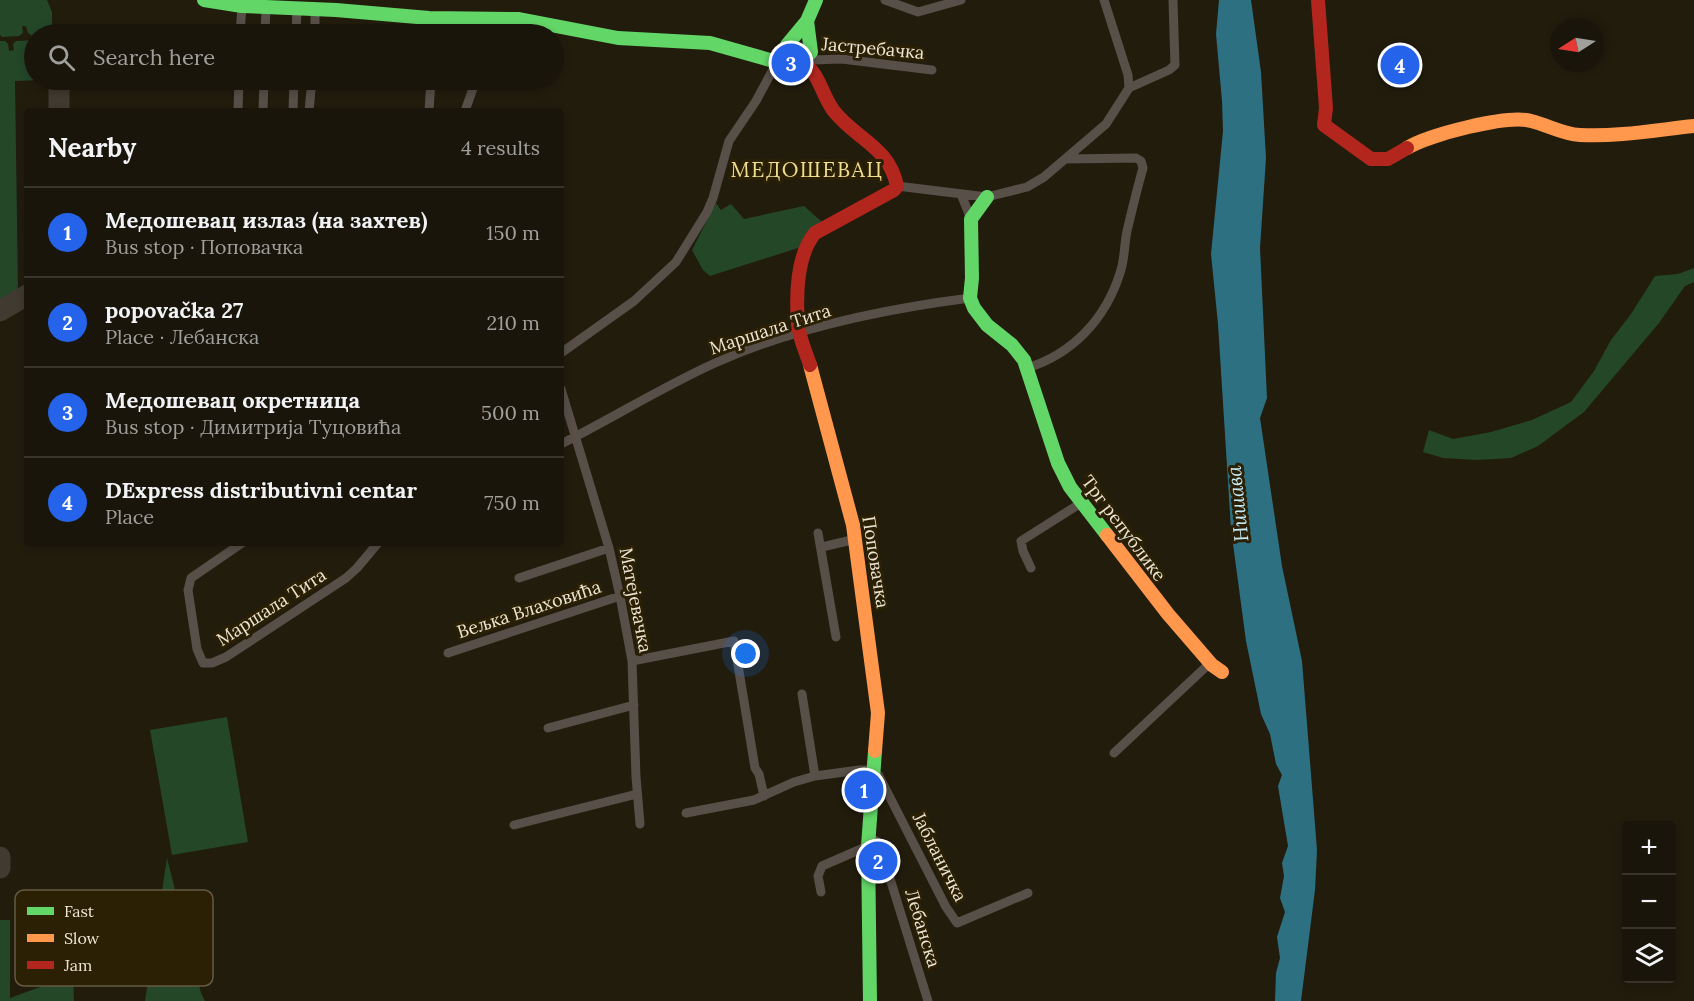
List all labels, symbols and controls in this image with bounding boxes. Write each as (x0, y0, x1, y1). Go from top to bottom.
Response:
north arrow (1550, 18, 1604, 72)
search box (24, 24, 564, 90)
street label: Јастребачка (820, 32, 925, 64)
pin: 3 (772, 40, 810, 86)
icon: search (45, 41, 78, 74)
pin: 4 (1380, 42, 1420, 88)
text: Search here (93, 43, 215, 71)
text: Nearby (48, 131, 136, 164)
text: 4 results (461, 135, 540, 160)
district label: МЕДОШЕВАЦ (731, 156, 883, 183)
text: Медошевац излаз (на захтев) (105, 206, 428, 234)
text: 1 (63, 220, 72, 245)
text: 150 m (486, 220, 540, 245)
text: Bus stop · Поповачка (105, 234, 303, 259)
text: popovačka 27 (105, 296, 243, 324)
street label: Маршала Тита (706, 299, 834, 359)
text: 2 (62, 310, 73, 335)
text: 210 m (486, 310, 540, 335)
text: Place · Лебанска (105, 324, 259, 349)
text: Медошевац окретница (105, 386, 360, 414)
text: 3 (62, 400, 73, 425)
text: 500 m (481, 400, 540, 425)
text: Bus stop · Димитрија Туцовића (105, 414, 401, 439)
water label: Нишава (1221, 465, 1253, 543)
street label: Трг републике (1077, 470, 1172, 586)
text: DExpress distributivni centar (105, 476, 417, 504)
text: 4 (62, 490, 73, 515)
text: 750 m (484, 490, 540, 515)
text: Place (105, 504, 154, 529)
street label: Поповачка (857, 514, 895, 610)
street label: Матејевачка (615, 545, 657, 655)
street label: Маршала Тита (212, 563, 330, 651)
street label: Вељка Влаховића (454, 575, 604, 643)
your location (731, 639, 760, 668)
pin: 1 (844, 768, 884, 812)
street label: Јабланичка (907, 808, 972, 905)
map controls (1622, 821, 1676, 983)
button: + (1622, 821, 1676, 875)
pin: 2 (858, 838, 898, 884)
button: − (1622, 875, 1676, 929)
street label: Лебанска (900, 886, 946, 970)
legend (15, 890, 213, 986)
text: Fast (64, 901, 95, 921)
text: Slow (64, 928, 100, 948)
button: layers (1622, 929, 1676, 983)
text: Jam (63, 955, 92, 975)

